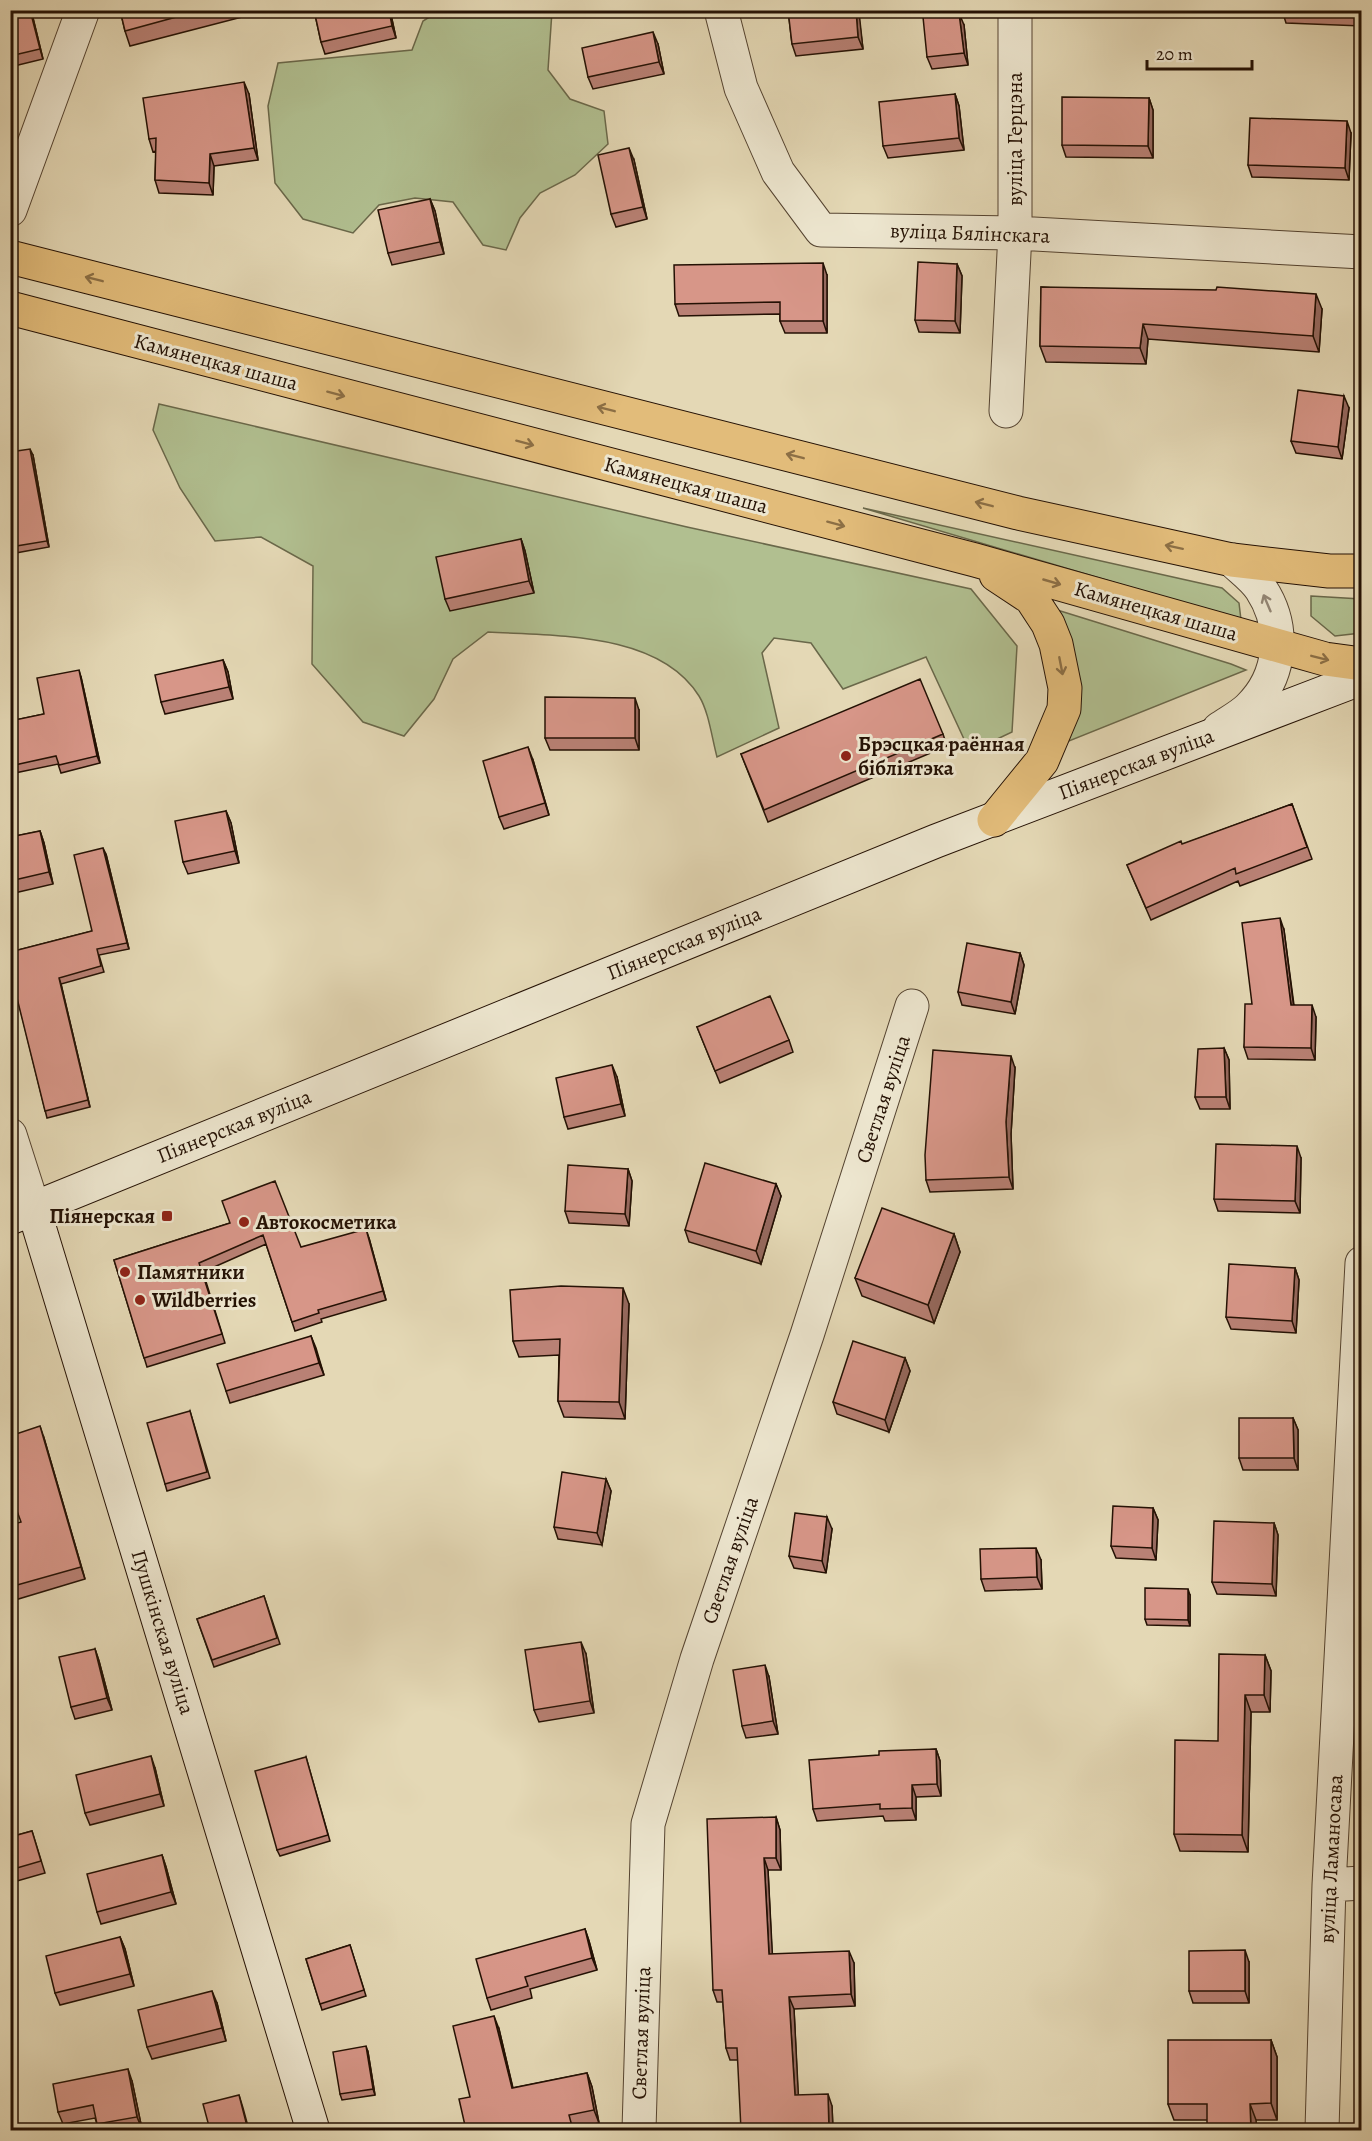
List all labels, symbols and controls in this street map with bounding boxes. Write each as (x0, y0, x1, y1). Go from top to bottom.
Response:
scale bar (1147, 33, 1252, 71)
text: 20 m (1156, 42, 1193, 66)
street label: вуліца Герцэна (1001, 72, 1029, 206)
street label: вуліца Бялінскага (889, 216, 1051, 250)
one-way arrow (85, 273, 104, 284)
street label: Камянецкая шаша (131, 327, 301, 397)
one-way arrow (327, 388, 346, 400)
one-way arrow (597, 402, 616, 414)
one-way arrow (515, 437, 534, 449)
street label: Камянецкая шаша (601, 450, 771, 520)
one-way arrow (786, 450, 805, 462)
one-way arrow (975, 498, 994, 510)
one-way arrow (826, 519, 845, 530)
one-way arrow (1165, 541, 1185, 552)
street label: Камянецкая шаша (1071, 574, 1241, 648)
one-way arrow (1042, 577, 1061, 588)
one-way arrow (1261, 594, 1272, 612)
one-way arrow (1310, 652, 1329, 664)
one-way arrow (1056, 656, 1067, 675)
street label: Піянерская вуліца (1054, 721, 1218, 807)
place label: Брэсцкая раённая бібліятэка (858, 730, 1025, 782)
marker: Брэсцкая раённая бібліятэка (839, 749, 853, 763)
street label: Піянерская вуліца (603, 899, 766, 987)
street label: Светлая вуліца (849, 1031, 917, 1167)
street label: Піянерская вуліца (153, 1082, 316, 1170)
place label: Піянерская (49, 1202, 155, 1230)
place label: Автокосметика (255, 1208, 397, 1236)
marker: Піянерская (160, 1209, 174, 1223)
marker: Автокосметика (237, 1215, 251, 1229)
place label: Памятники (137, 1258, 245, 1286)
marker: Памятники (118, 1265, 132, 1279)
place label: Wildberries (151, 1286, 256, 1314)
marker: Wildberries (133, 1293, 147, 1307)
street label: Светлая вуліца (695, 1492, 765, 1628)
street label: Пушкінская вуліца (125, 1546, 201, 1718)
street label: вуліца Ламаносава (1313, 1774, 1349, 1944)
street label: Светлая вуліца (625, 1966, 657, 2100)

